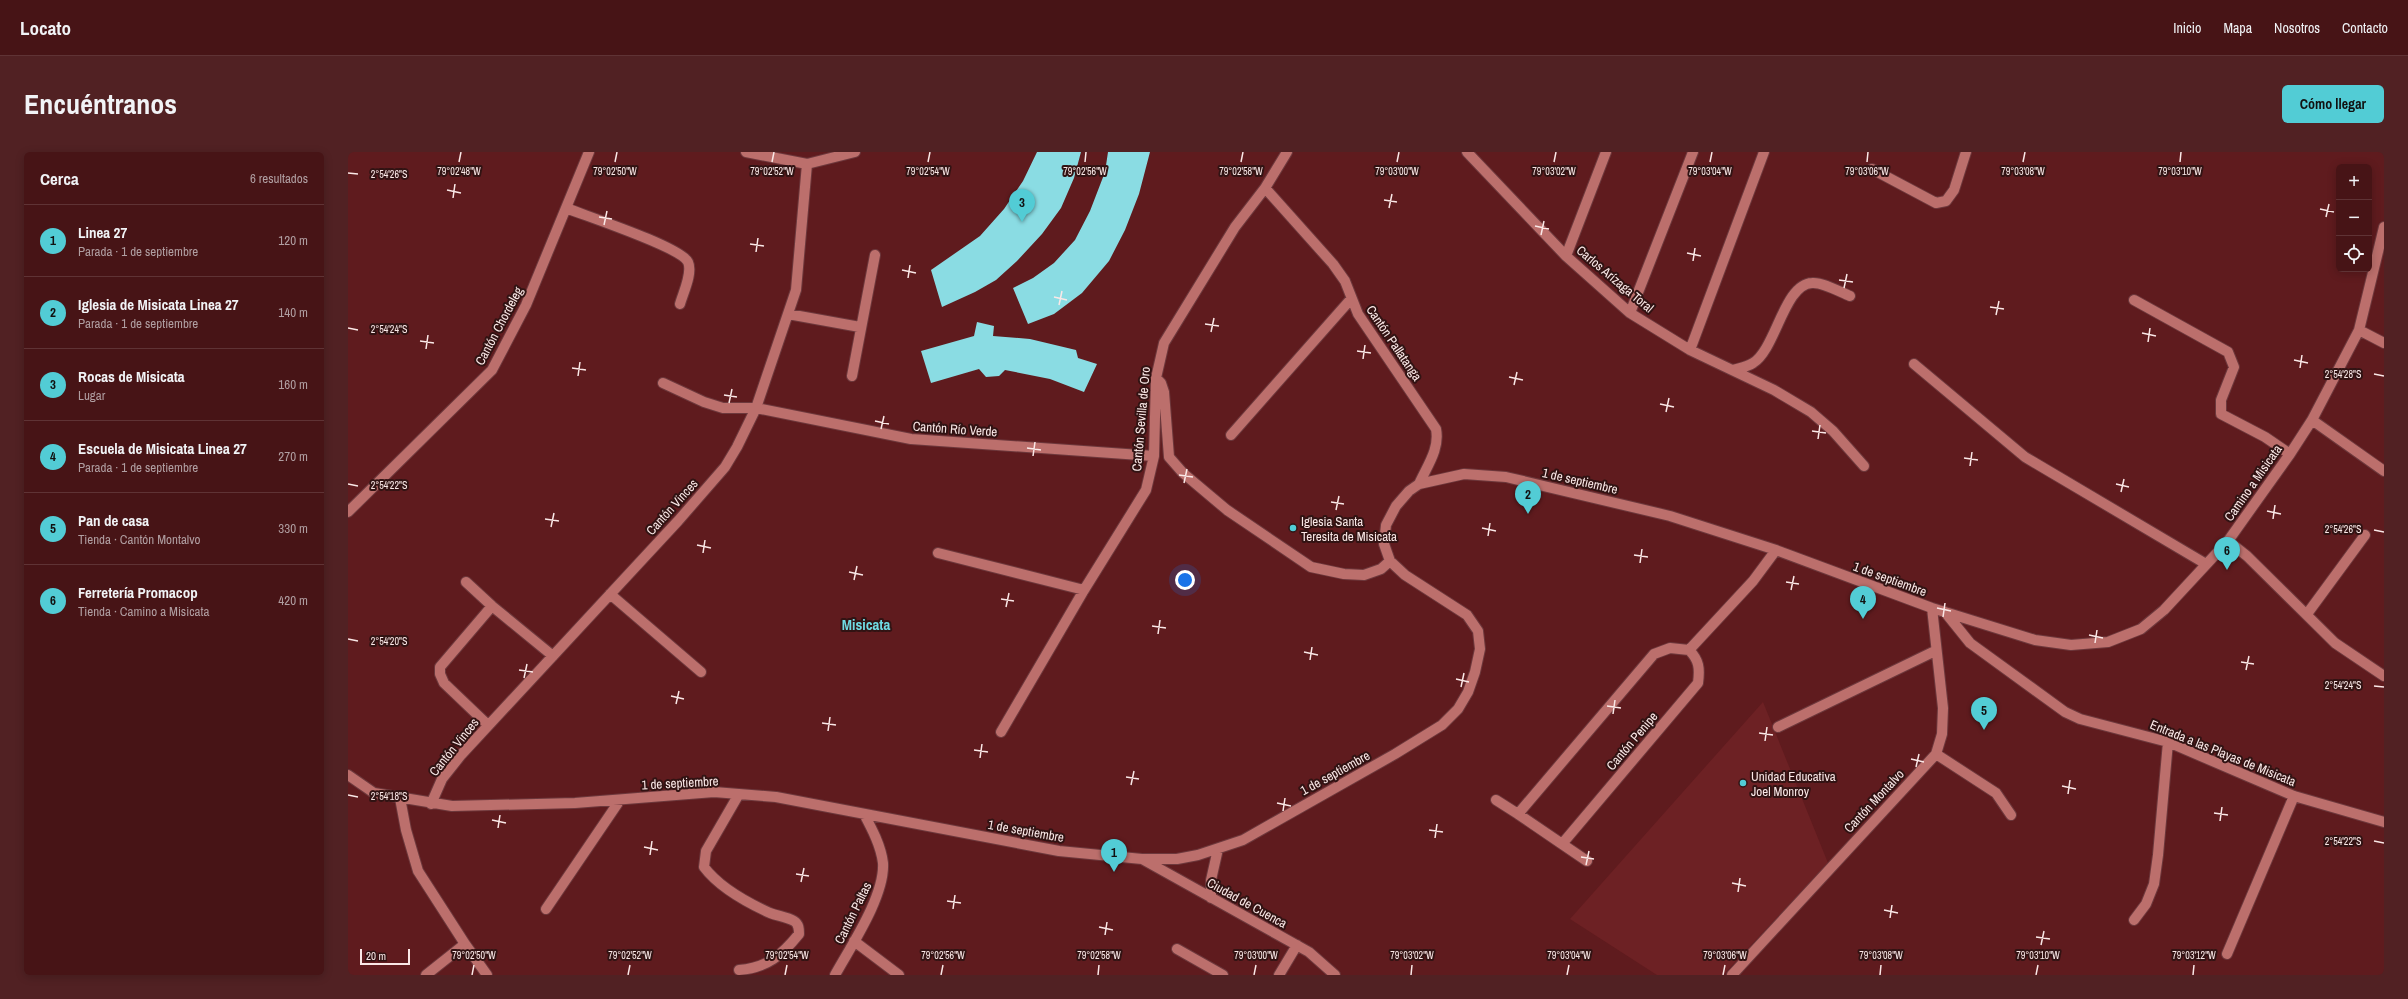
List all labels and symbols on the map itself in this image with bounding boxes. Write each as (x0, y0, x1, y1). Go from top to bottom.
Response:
text: 79°02'48"W (437, 165, 481, 178)
text: 79°02'50"W (593, 165, 637, 178)
text: 79°02'52"W (750, 165, 794, 178)
text: 79°02'54"W (906, 165, 950, 178)
text: 79°02'56"W (1063, 165, 1107, 178)
text: 79°02'58"W (1219, 165, 1263, 178)
text: 79°03'00"W (1375, 165, 1419, 178)
text: 79°03'02"W (1532, 165, 1576, 178)
text: 79°03'04"W (1688, 165, 1732, 178)
text: 79°03'06"W (1845, 165, 1889, 178)
text: 79°03'08"W (2001, 165, 2045, 178)
text: 79°03'10"W (2158, 165, 2202, 178)
text: 2°54'26"S (371, 168, 408, 181)
pin: 3 (1009, 189, 1035, 222)
street label: Carlos Arízaga Toral (1573, 242, 1657, 316)
street label: Cantón Chordeleg (471, 284, 527, 368)
street label: Cantón Pallatanga (1362, 302, 1426, 384)
text: 2°54'24"S (371, 323, 408, 336)
street label: Cantón Sevilla de Oro (1128, 366, 1154, 472)
text: 2°54'28"S (2325, 368, 2362, 381)
street label: Cantón Río Verde (912, 418, 998, 440)
street label: Camino a Misicata (2220, 441, 2286, 525)
street label: 1 de septiembre (1541, 464, 1620, 498)
street label: Cantón Vinces (642, 475, 702, 539)
text: 2°54'22"S (371, 479, 408, 492)
pin: 2 (1515, 481, 1541, 514)
place label: Iglesia Santa Teresita de Misicata (1301, 513, 1397, 545)
marker: Iglesia Santa Teresita de Misicata (1288, 523, 1298, 533)
text: 2°54'26"S (2325, 523, 2362, 536)
pin: 6 (2214, 537, 2240, 570)
street label: 1 de septiembre (1851, 558, 1929, 600)
your location (1175, 570, 1195, 590)
pin: 4 (1850, 586, 1876, 619)
district label: Misicata (842, 614, 890, 635)
text: 2°54'20"S (371, 635, 408, 648)
text: 2°54'24"S (2325, 679, 2362, 692)
pin: 5 (1971, 697, 1997, 730)
street label: Cantón Penipe (1603, 708, 1661, 774)
street label: Cantón Vinces (425, 715, 483, 779)
street label: Entrada a las Playas de Misicata (2148, 716, 2298, 790)
street label: 1 de septiembre (1297, 747, 1373, 799)
street label: Cantón Montalvo (1840, 766, 1908, 836)
place label: Unidad Educativa Joel Monroy (1751, 768, 1836, 800)
street label: 1 de septiembre (641, 772, 719, 794)
marker: Unidad Educativa Joel Monroy (1738, 778, 1748, 788)
text: 2°54'18"S (371, 790, 408, 803)
street label: 1 de septiembre (987, 816, 1065, 846)
text: 2°54'22"S (2325, 835, 2362, 848)
pin: 1 (1101, 839, 1127, 872)
street label: Ciudad de Cuenca (1204, 874, 1290, 932)
street label: Cantón Paltas (831, 879, 875, 947)
scale bar (360, 947, 410, 966)
text: 79°02'50"W (452, 949, 496, 962)
text: 79°02'52"W (608, 949, 652, 962)
text: 79°02'54"W (765, 949, 809, 962)
text: 79°02'56"W (921, 949, 965, 962)
text: 79°02'58"W (1077, 949, 1121, 962)
text: 79°03'00"W (1234, 949, 1278, 962)
text: 79°03'02"W (1390, 949, 1434, 962)
text: 79°03'04"W (1547, 949, 1591, 962)
text: 79°03'06"W (1703, 949, 1747, 962)
text: 79°03'08"W (1859, 949, 1903, 962)
text: 79°03'10"W (2016, 949, 2060, 962)
text: 79°03'12"W (2172, 949, 2216, 962)

